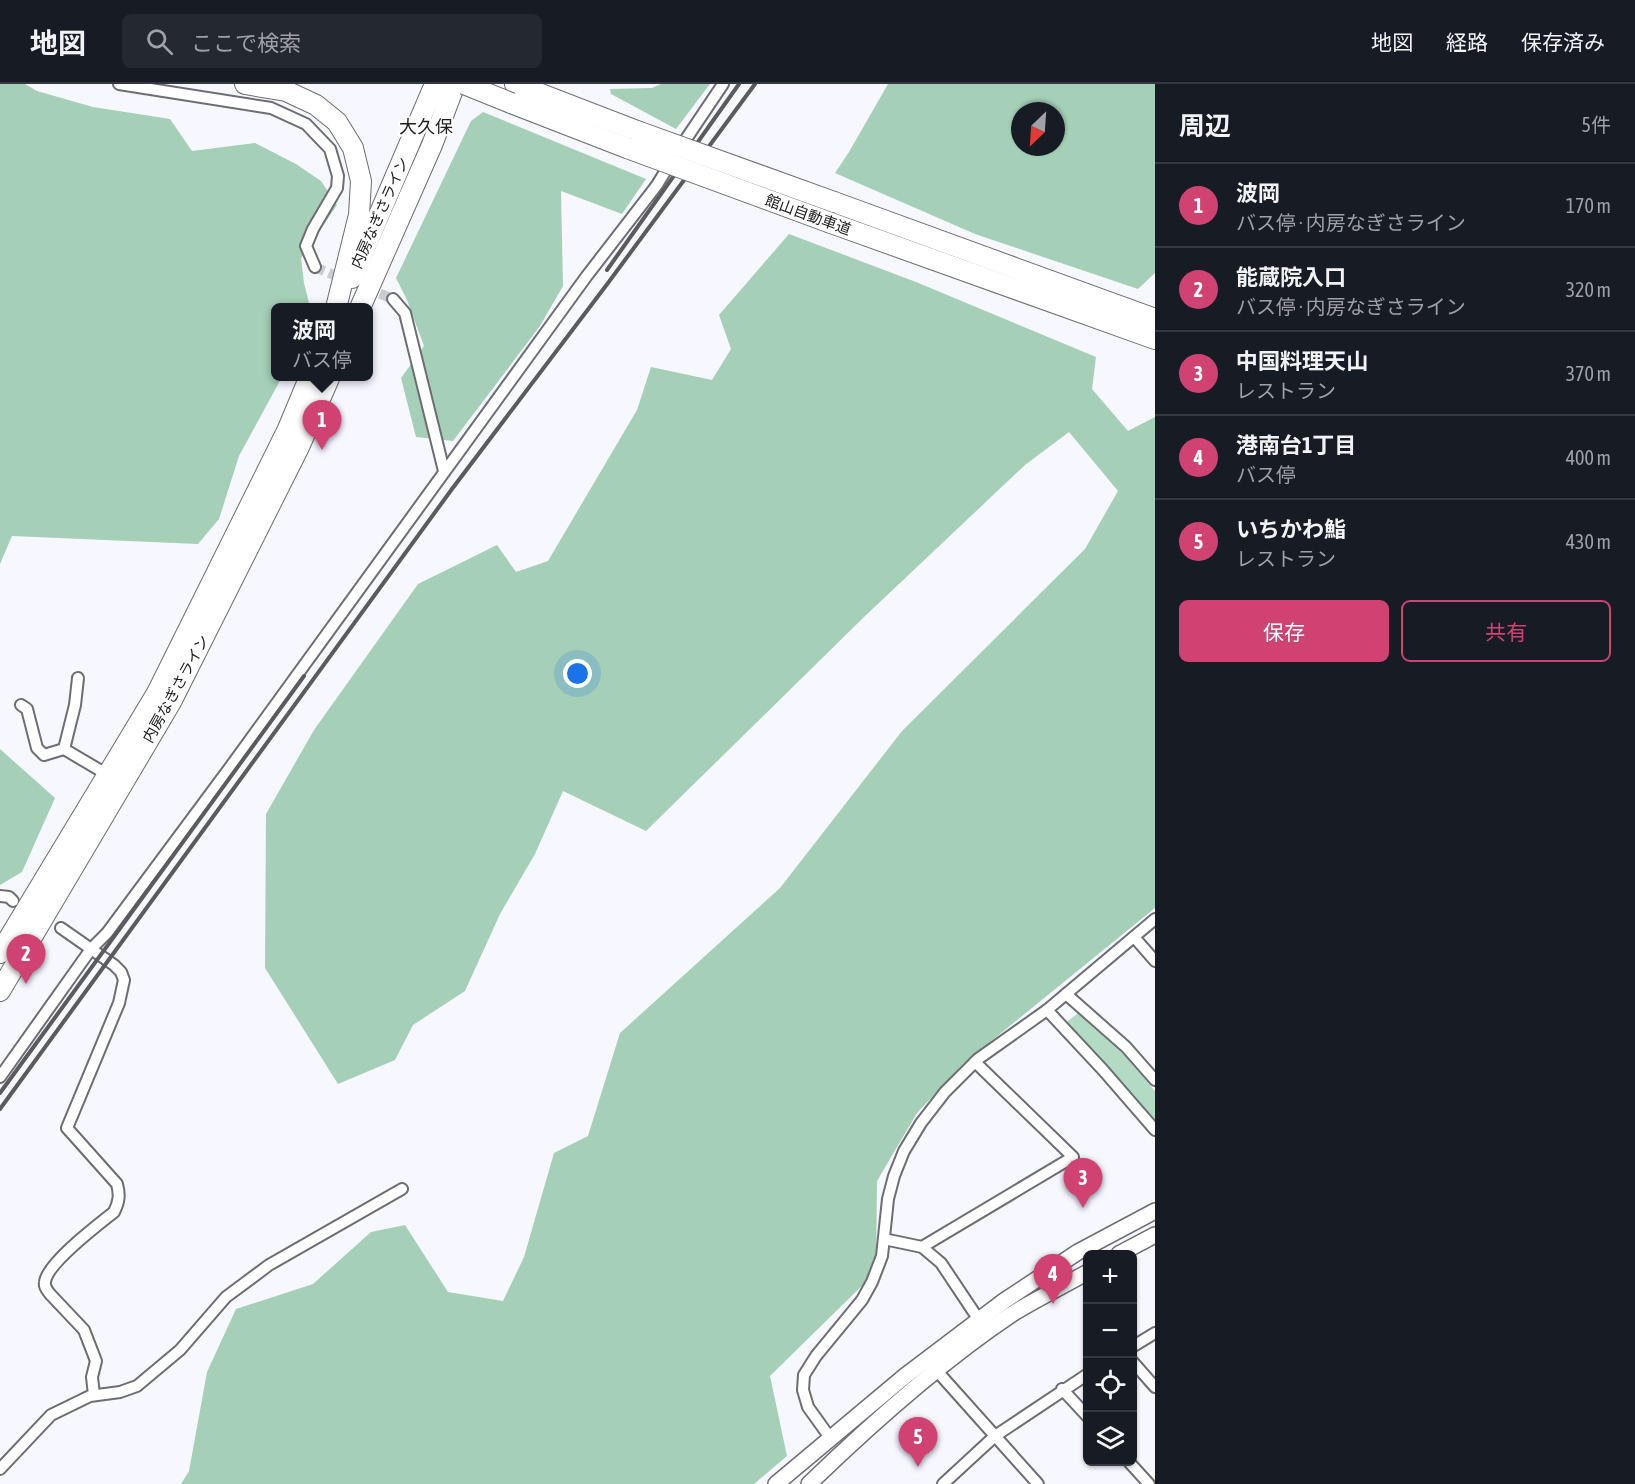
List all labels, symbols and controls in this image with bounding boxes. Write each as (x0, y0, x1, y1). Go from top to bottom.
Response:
search box (122, 14, 542, 68)
icon: search (143, 25, 176, 58)
text: 地図 (30, 27, 86, 59)
text: ここで検索 (191, 30, 301, 56)
text: 地図 (1371, 30, 1413, 54)
text: 経路 (1446, 30, 1488, 54)
text: 保存済み (1521, 30, 1605, 54)
north arrow (1011, 102, 1065, 156)
text: 周辺 (1179, 111, 1231, 141)
text: 5件 (1582, 113, 1611, 136)
district label: 大久保 (399, 116, 453, 137)
street label: 内房なぎさライン (347, 155, 412, 271)
text: 波岡 (1236, 180, 1280, 206)
street label: 館山自動車道 (763, 191, 853, 238)
text: 1 (1194, 194, 1203, 217)
text: 170 m (1566, 194, 1611, 217)
text: バス停 · 内房なぎさライン (1236, 211, 1466, 234)
text: 能蔵院入口 (1236, 264, 1346, 290)
text: 2 (1194, 278, 1203, 301)
text: 320 m (1566, 278, 1611, 301)
text: バス停 · 内房なぎさライン (1236, 295, 1466, 318)
popup (271, 303, 373, 381)
text: 波岡 (292, 317, 336, 343)
text: バス停 (292, 348, 352, 371)
text: 中国料理天山 (1236, 348, 1368, 374)
text: 3 (1194, 362, 1203, 385)
text: 370 m (1566, 362, 1611, 385)
text: レストラン (1236, 379, 1336, 402)
pin: 1 (302, 400, 342, 450)
text: 港南台1丁目 (1236, 432, 1356, 458)
text: 4 (1194, 446, 1203, 469)
text: 400 m (1566, 446, 1611, 469)
text: バス停 (1236, 463, 1296, 486)
text: いちかわ鮨 (1236, 516, 1346, 542)
text: 5 (1194, 530, 1203, 553)
text: 430 m (1566, 530, 1611, 553)
text: レストラン (1236, 547, 1336, 570)
button: 保存 (1179, 600, 1389, 662)
button: 共有 (1401, 600, 1611, 662)
street label: 内房なぎさライン (139, 632, 212, 745)
your location (563, 659, 592, 688)
pin: 2 (6, 934, 46, 984)
pin: 3 (1064, 1158, 1102, 1208)
map controls (1083, 1250, 1137, 1466)
button: + (1083, 1250, 1137, 1304)
pin: 4 (1034, 1254, 1072, 1304)
button: − (1083, 1304, 1137, 1358)
button: locate (1083, 1358, 1137, 1412)
button: layers (1083, 1412, 1137, 1466)
pin: 5 (898, 1418, 938, 1467)

